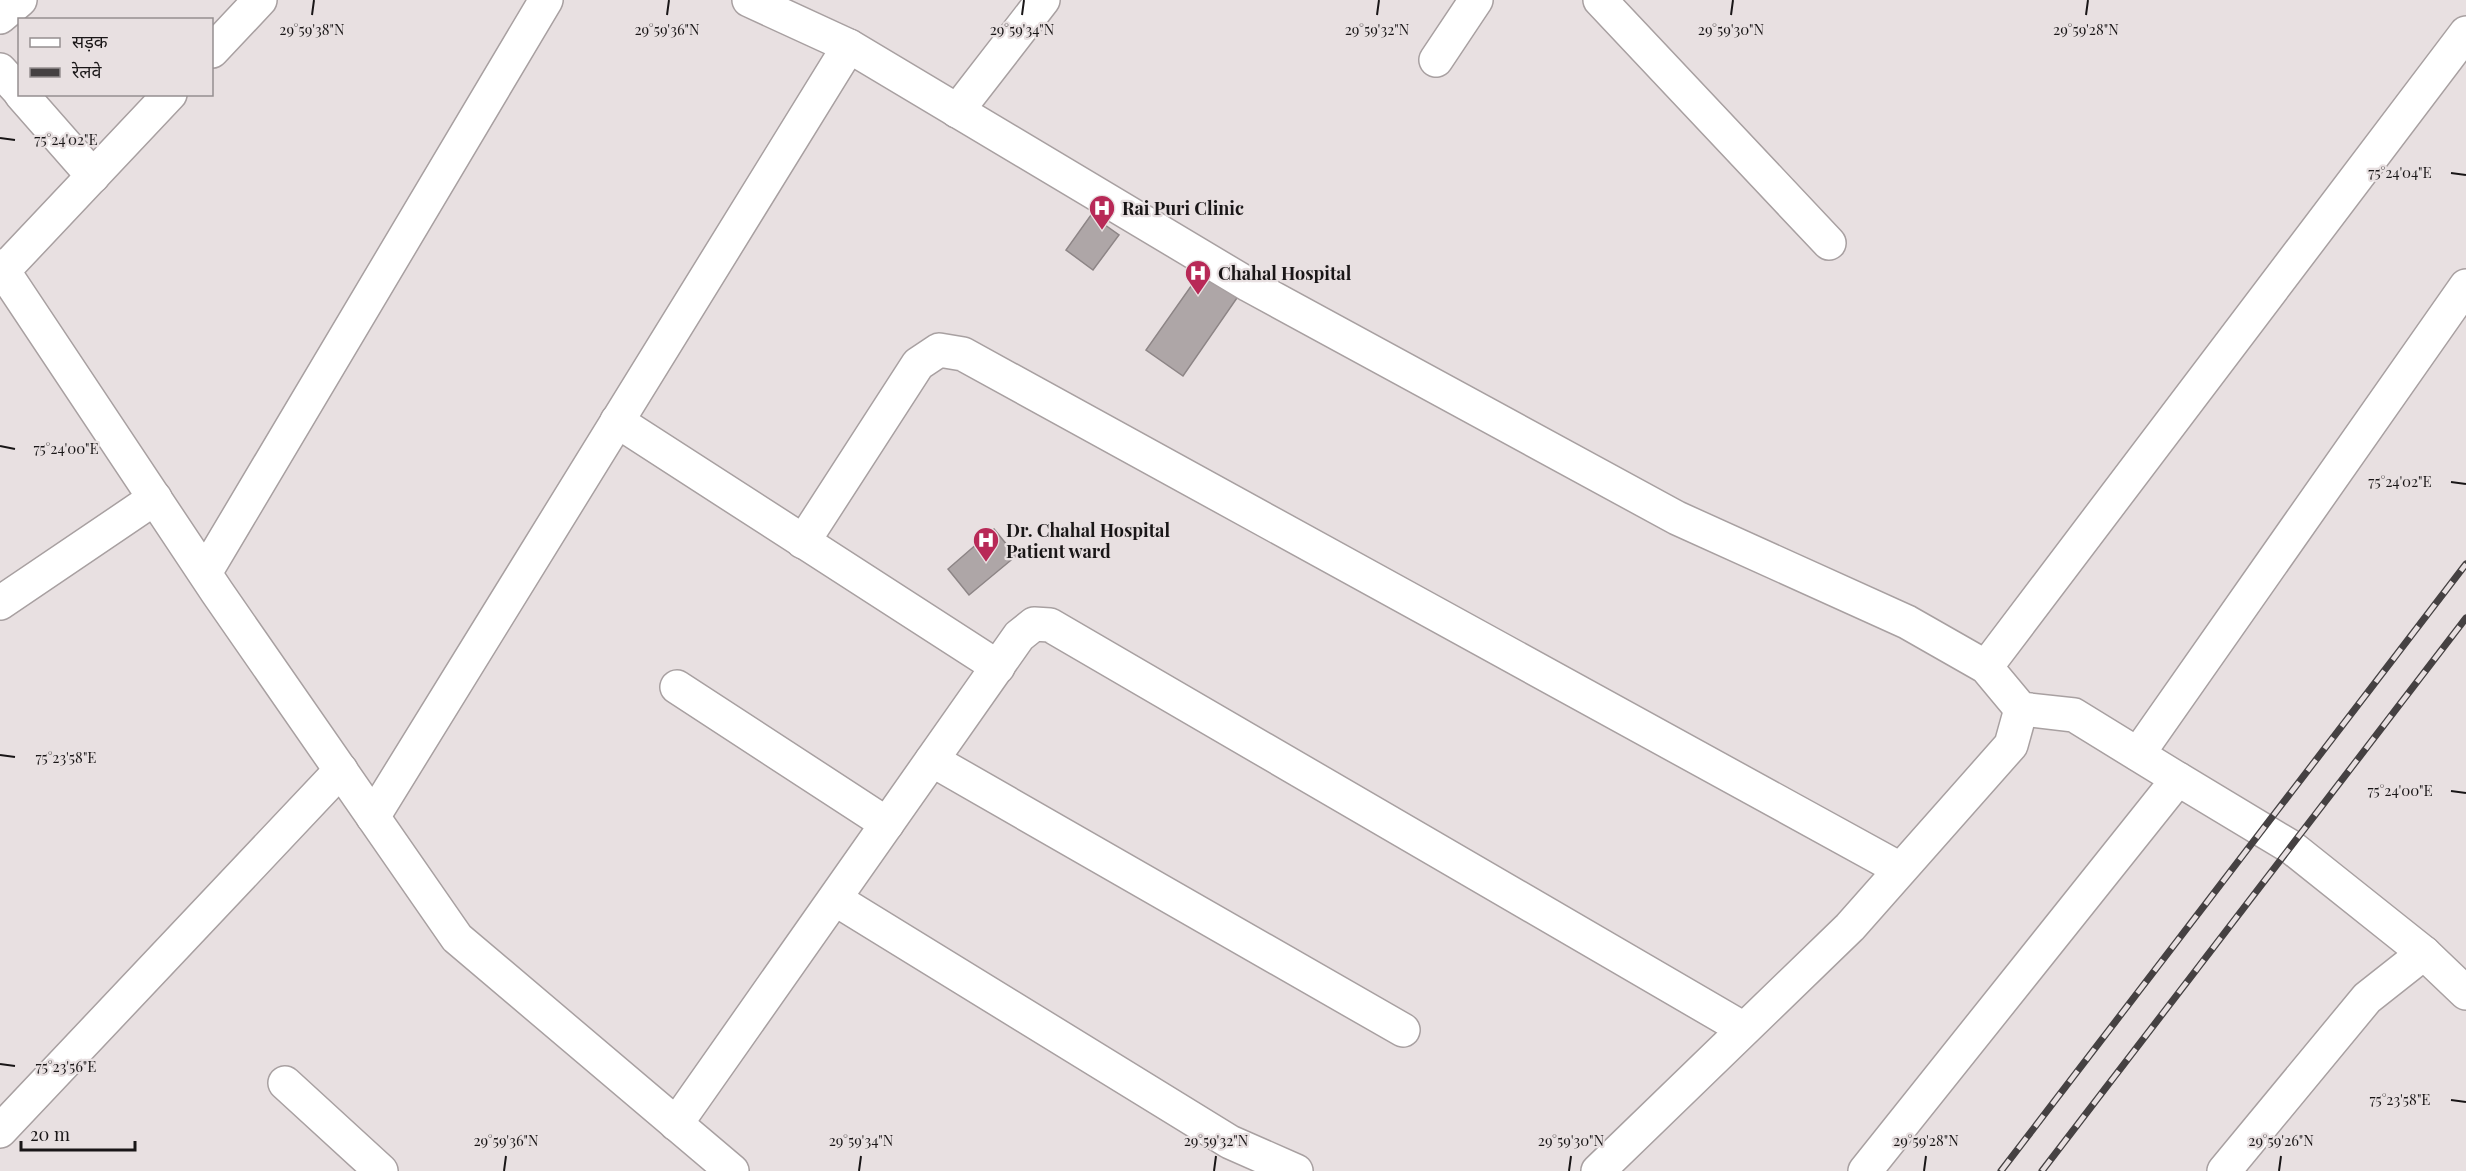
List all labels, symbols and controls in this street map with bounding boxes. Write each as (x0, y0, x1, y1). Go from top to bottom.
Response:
legend (18, 18, 213, 96)
text: 29°59'38"N (279, 19, 345, 39)
text: 29°59'36"N (634, 19, 700, 39)
text: 29°59'34"N (990, 19, 1055, 39)
text: 29°59'32"N (1345, 19, 1410, 39)
text: 29°59'30"N (1698, 19, 1765, 39)
text: 29°59'28"N (2053, 19, 2119, 39)
text: सड़क (72, 29, 109, 53)
text: रेलवे (71, 59, 103, 83)
text: 75°24'02"E (34, 129, 98, 149)
text: 75°24'04"E (2368, 162, 2432, 182)
hospital icon: Rai Puri Clinic (1087, 193, 1117, 231)
place label: Rai Puri Clinic (1122, 196, 1244, 220)
hospital icon: Chahal Hospital (1183, 258, 1213, 296)
place label: Chahal Hospital (1218, 261, 1352, 285)
text: 75°24'00"E (33, 438, 99, 458)
text: 75°24'02"E (2368, 471, 2432, 491)
place label: Dr. Chahal Hospital Patient ward (1006, 518, 1170, 563)
hospital icon: Dr. Chahal Hospital Patient ward (971, 525, 1001, 563)
text: 75°23'58"E (35, 747, 97, 767)
text: 75°24'00"E (2367, 780, 2433, 800)
text: 75°23'56"E (36, 1056, 96, 1076)
text: 75°23'58"E (2369, 1089, 2431, 1109)
scale bar (21, 1114, 135, 1152)
text: 20 m (30, 1122, 70, 1146)
text: 29°59'36"N (473, 1130, 539, 1150)
text: 29°59'34"N (829, 1130, 894, 1150)
text: 29°59'32"N (1184, 1130, 1249, 1150)
text: 29°59'30"N (1538, 1130, 1605, 1150)
text: 29°59'28"N (1893, 1130, 1959, 1150)
text: 29°59'26"N (2248, 1130, 2314, 1150)

